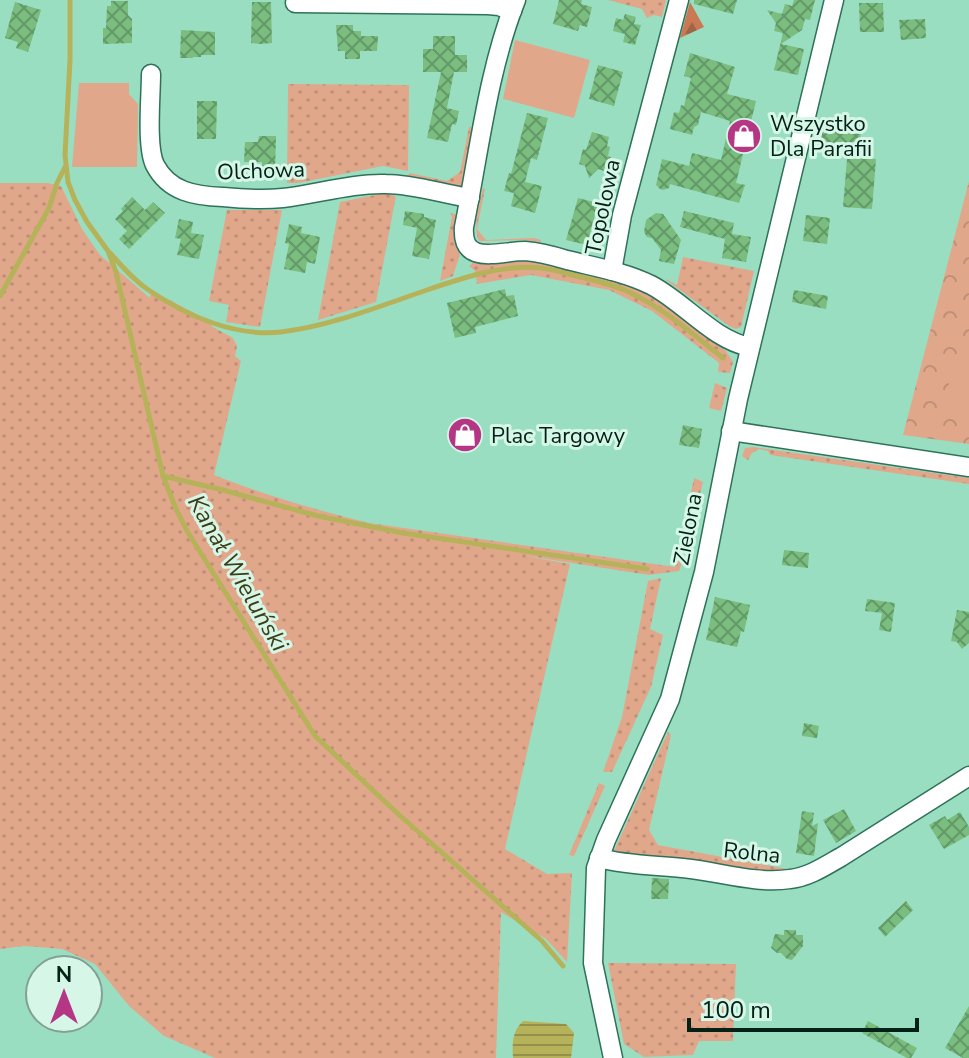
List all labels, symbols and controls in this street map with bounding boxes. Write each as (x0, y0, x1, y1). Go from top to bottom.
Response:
place label: Wszystko Dla Parafii (770, 109, 872, 164)
shop icon: Wszystko Dla Parafii (725, 117, 763, 155)
street label: Olchowa (217, 154, 306, 188)
street label: Topolowa (578, 157, 628, 258)
shop icon: Plac Targowy (446, 416, 484, 454)
place label: Plac Targowy (491, 421, 626, 451)
water label: Kanał Wieluński (180, 489, 296, 657)
street label: Zielona (666, 491, 710, 568)
street label: Rolna (722, 835, 782, 871)
north arrow (24, 954, 104, 1034)
text: N (56, 960, 72, 990)
scale bar (689, 982, 917, 1032)
text: 100 m (701, 994, 771, 1026)

